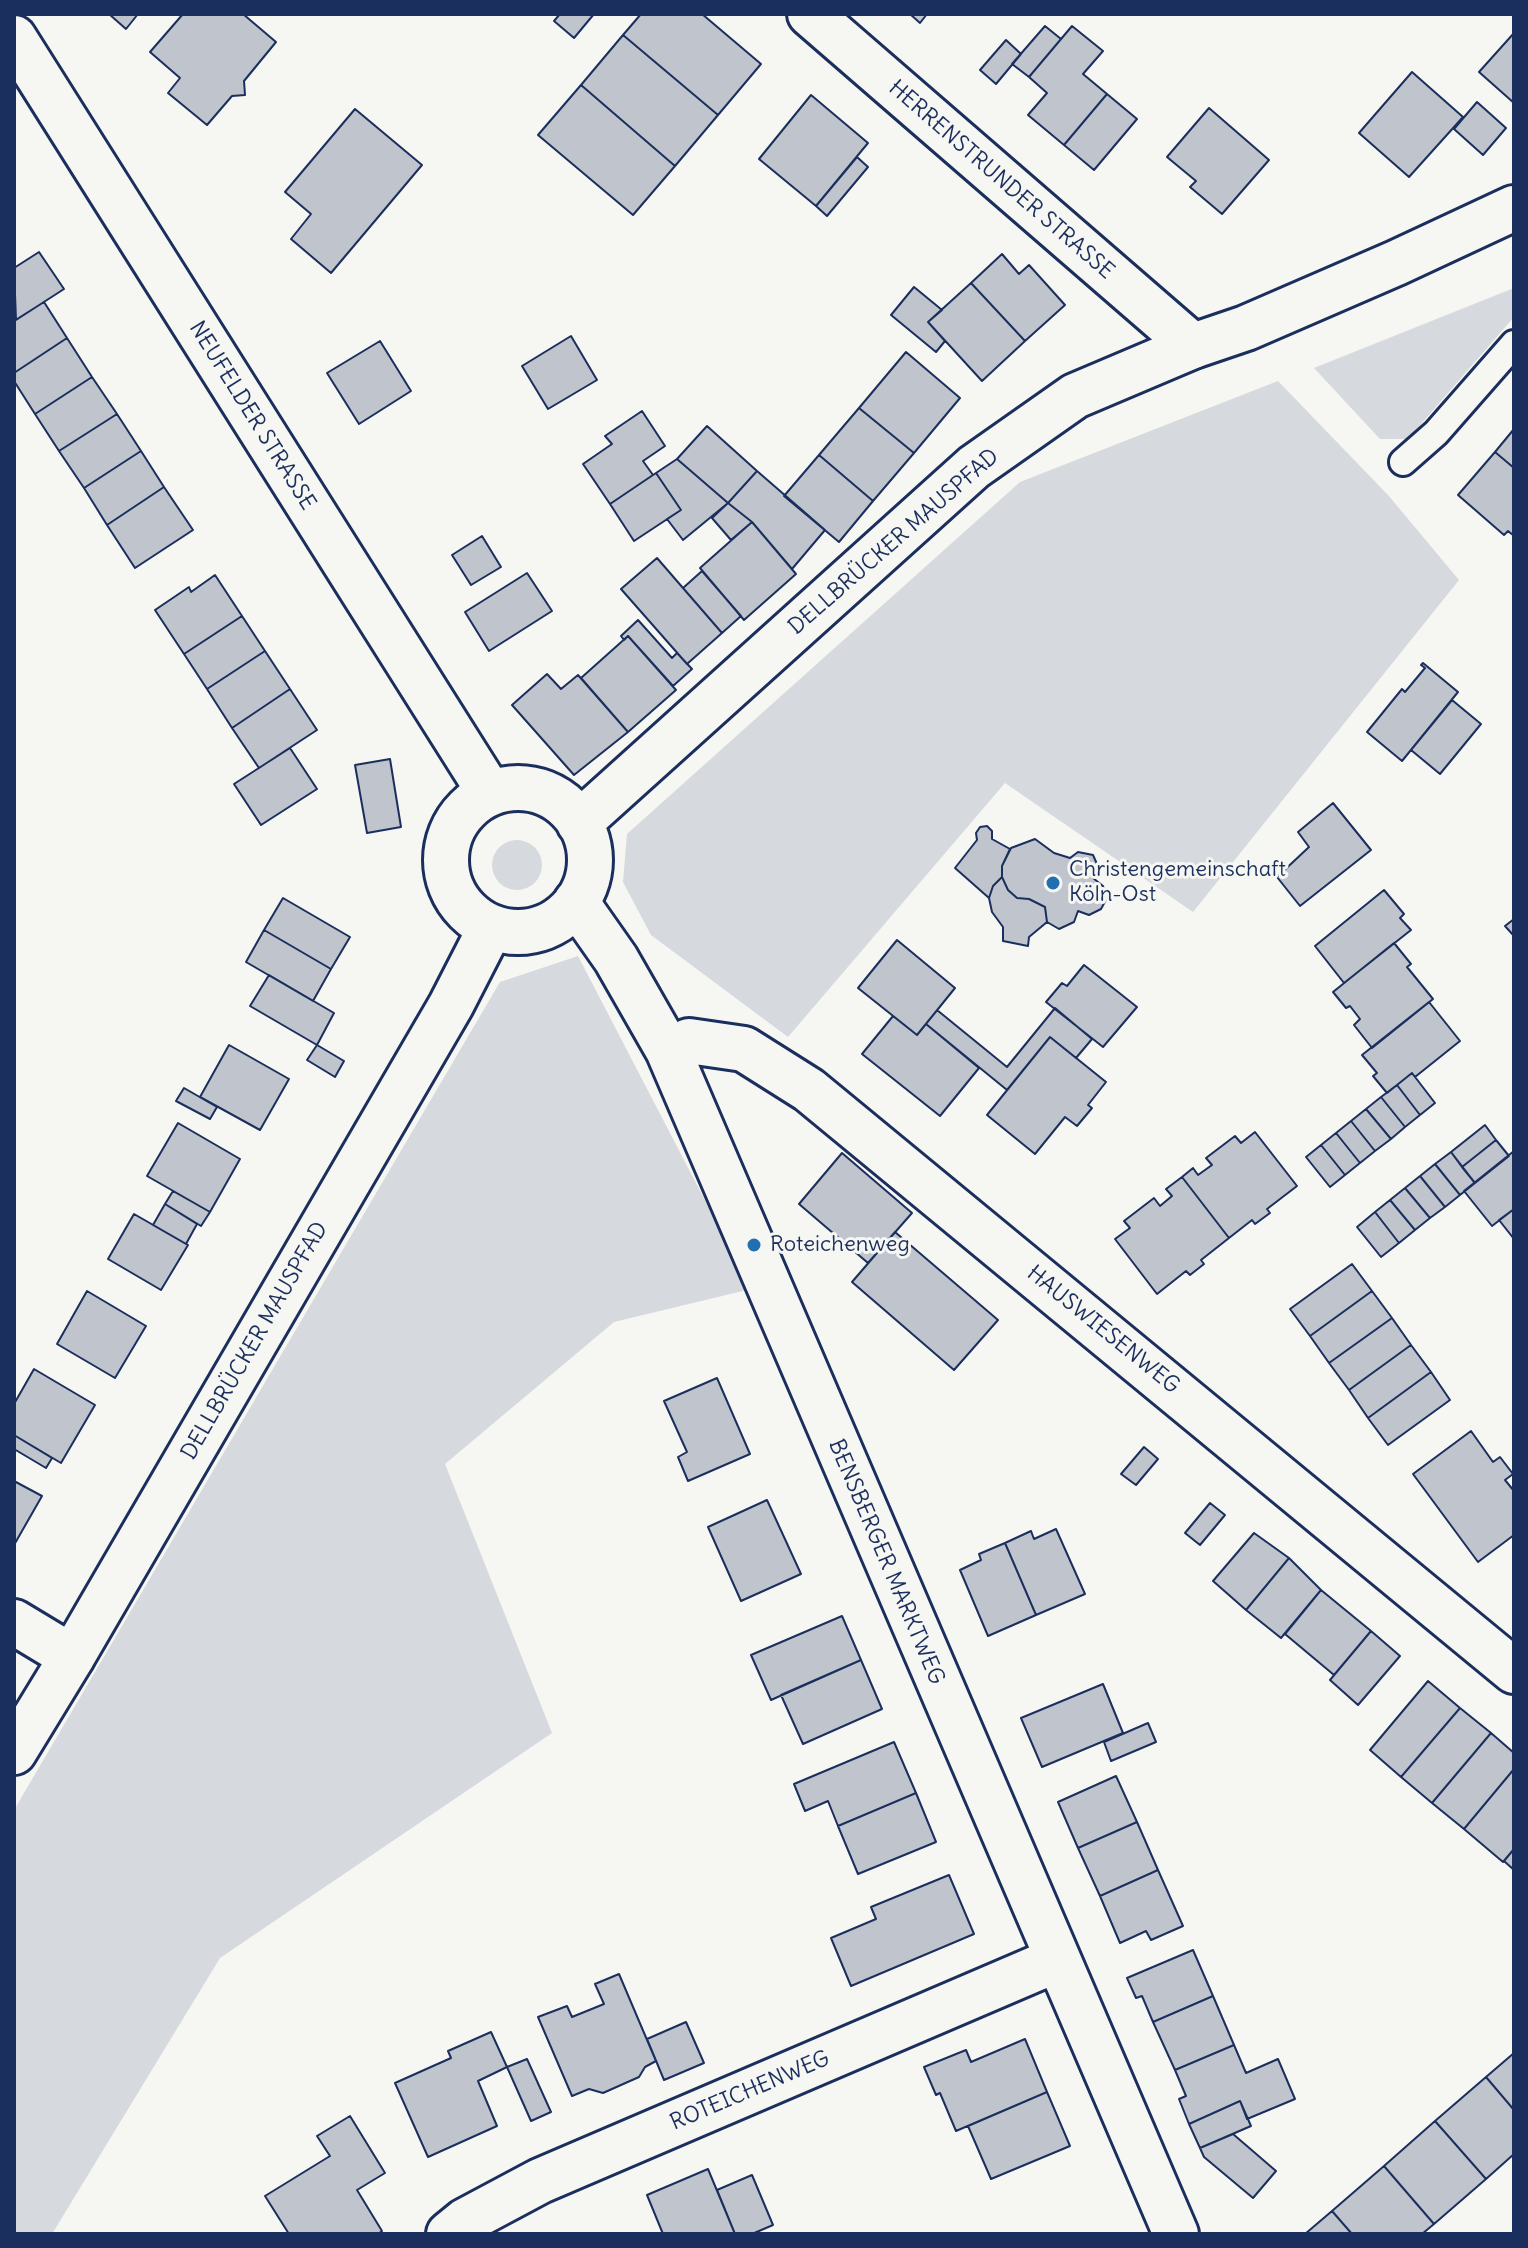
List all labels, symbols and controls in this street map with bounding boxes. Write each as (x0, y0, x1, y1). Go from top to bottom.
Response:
street label: HERRENSTRUNDER STRASSE (883, 75, 1119, 285)
street label: NEUFELDER STRASSE (183, 317, 321, 515)
street label: DELLBRÜCKER MAUSPFAD (784, 444, 1004, 640)
place label: Christengemeinschaft Köln-Ost (1069, 857, 1286, 908)
marker: Christengemeinschaft Köln-Ost (1044, 874, 1062, 892)
street label: DELLBRÜCKER MAUSPFAD (176, 1218, 334, 1464)
place label: Roteichenweg (770, 1232, 910, 1258)
marker: Roteichenweg (745, 1236, 763, 1254)
street label: HAUSWIESENWEG (1021, 1260, 1185, 1400)
street label: BENSBERGER MARKTWEG (822, 1436, 950, 1688)
street label: ROTEICHENWEG (666, 2046, 834, 2136)

